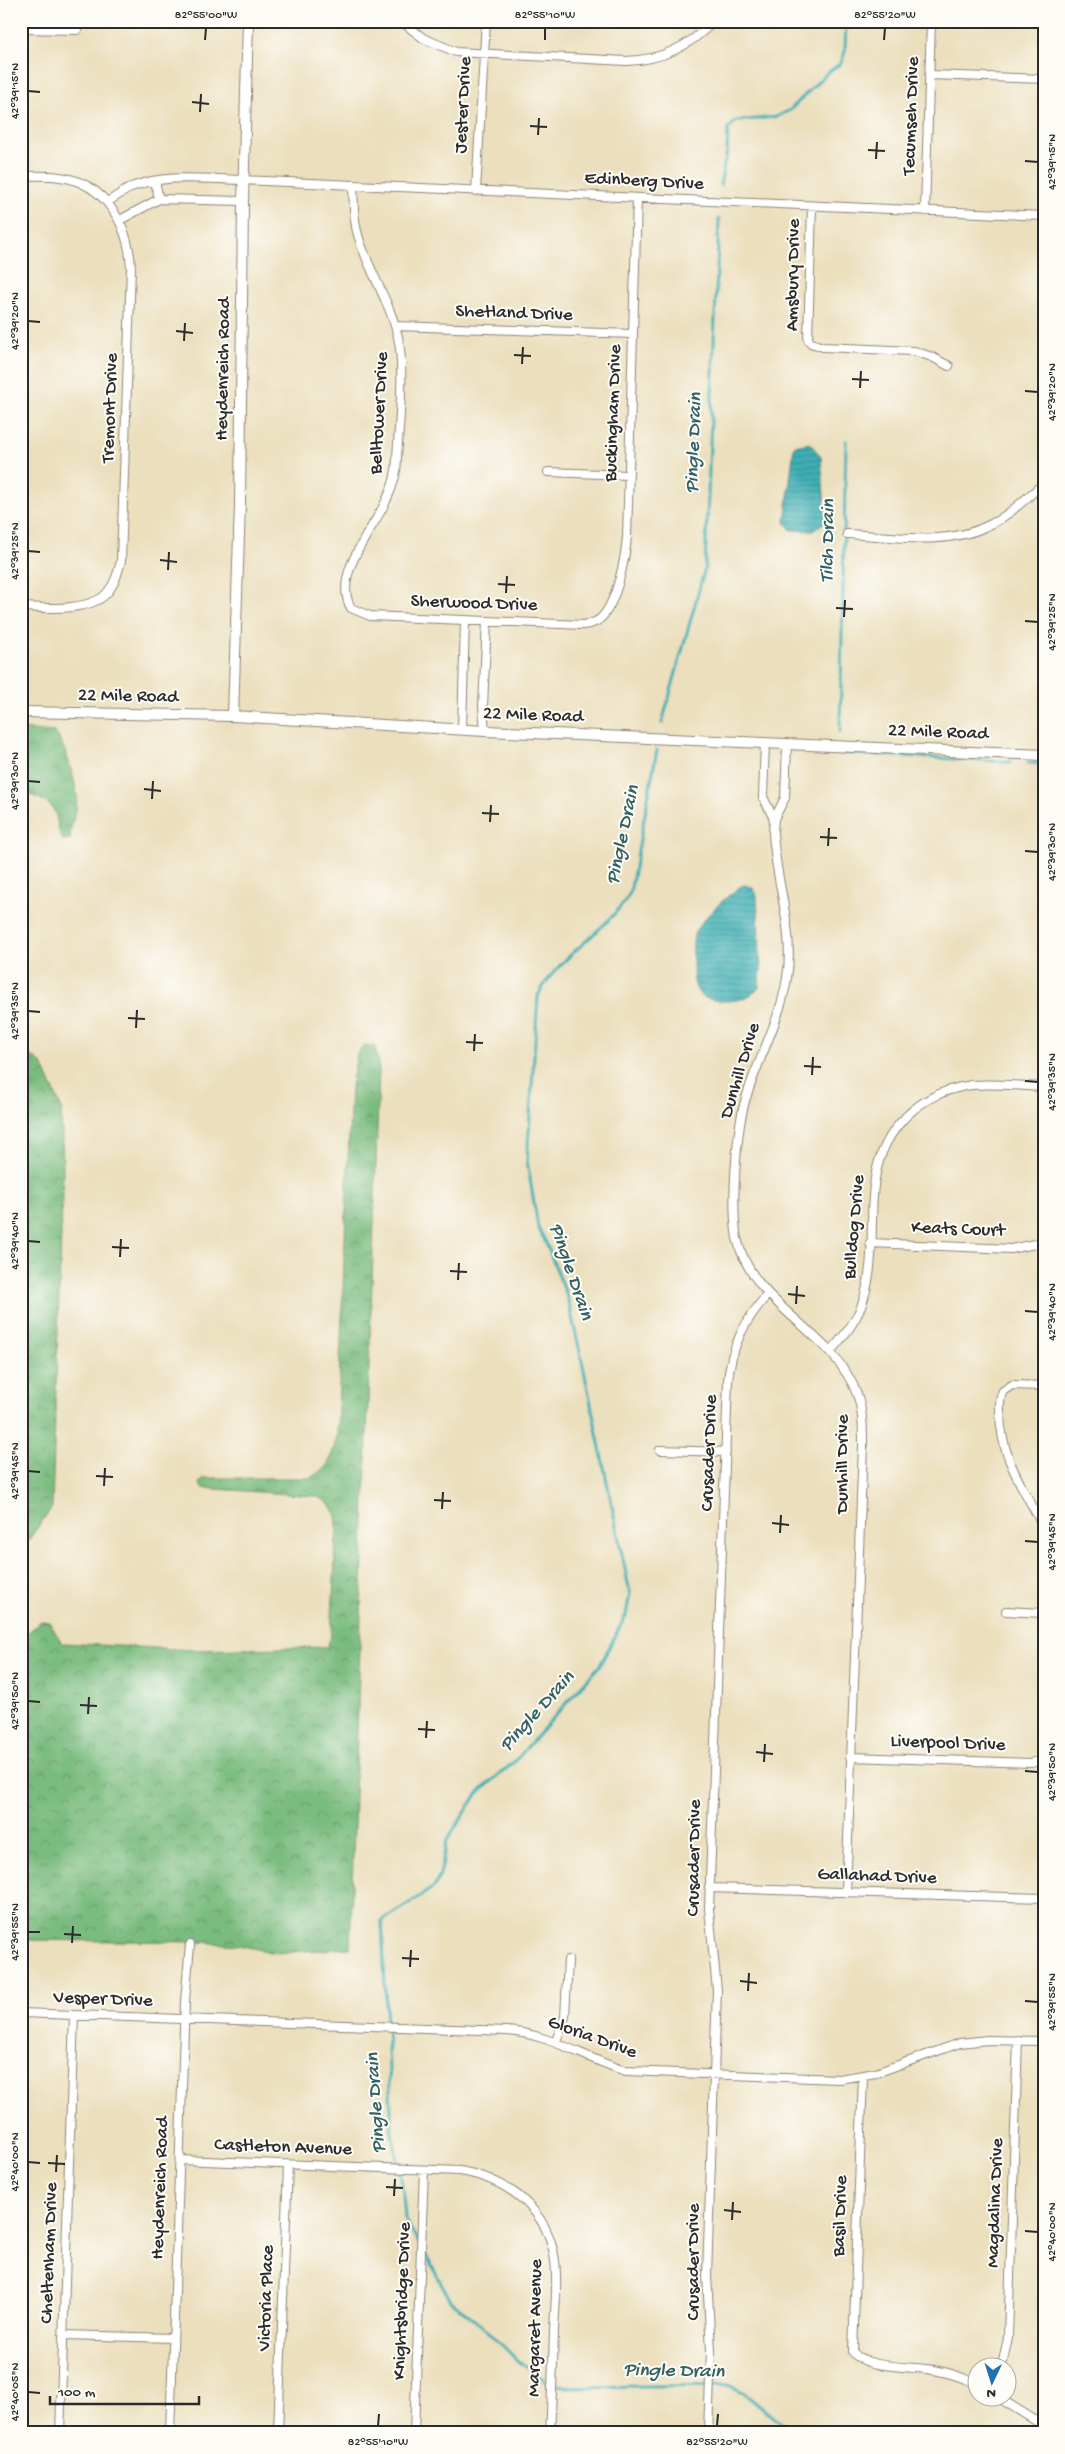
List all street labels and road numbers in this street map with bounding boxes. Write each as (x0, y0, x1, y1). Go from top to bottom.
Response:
street label: Jester Drive (450, 56, 478, 154)
street label: Tecumseh Drive (898, 56, 926, 177)
street label: Edinberg Drive (584, 167, 704, 197)
street label: Amsbury Drive (782, 218, 806, 332)
street label: Heydenreich Road (211, 295, 237, 441)
street label: Shetland Drive (455, 300, 573, 328)
street label: Buckingham Drive (600, 344, 628, 483)
street label: Belltower Drive (365, 351, 395, 476)
street label: Tremont Drive (98, 352, 124, 464)
street label: Sherwood Drive (410, 590, 538, 618)
street label: 22 Mile Road (78, 685, 180, 709)
street label: 22 Mile Road (482, 703, 585, 729)
street label: 22 Mile Road (887, 720, 990, 746)
street label: Dunhill Drive (715, 1020, 767, 1124)
street label: Bulldog Drive (839, 1174, 871, 1281)
street label: Keats Court (911, 1217, 1007, 1243)
street label: Crusader Drive (696, 1394, 724, 1512)
street label: Dunhill Drive (832, 1414, 855, 1515)
street label: Liverpool Drive (890, 1730, 1006, 1758)
street label: Crusader Drive (682, 1799, 708, 1917)
street label: Gallahad Drive (817, 1863, 937, 1891)
street label: Vesper Drive (52, 1987, 153, 2013)
street label: Gloria Drive (544, 2011, 640, 2065)
street label: Heydenreich Road (147, 2114, 175, 2260)
street label: Castleton Avenue (214, 2134, 352, 2162)
street label: Magdalina Drive (982, 2137, 1010, 2268)
street label: Basil Drive (828, 2175, 854, 2258)
street label: Cheltenham Drive (36, 2182, 64, 2324)
street label: Crusader Drive (683, 2203, 706, 2321)
street label: Knightsbridge Drive (389, 2222, 417, 2380)
street label: Victoria Place (254, 2244, 280, 2352)
street label: Margaret Avenue (523, 2259, 549, 2397)

